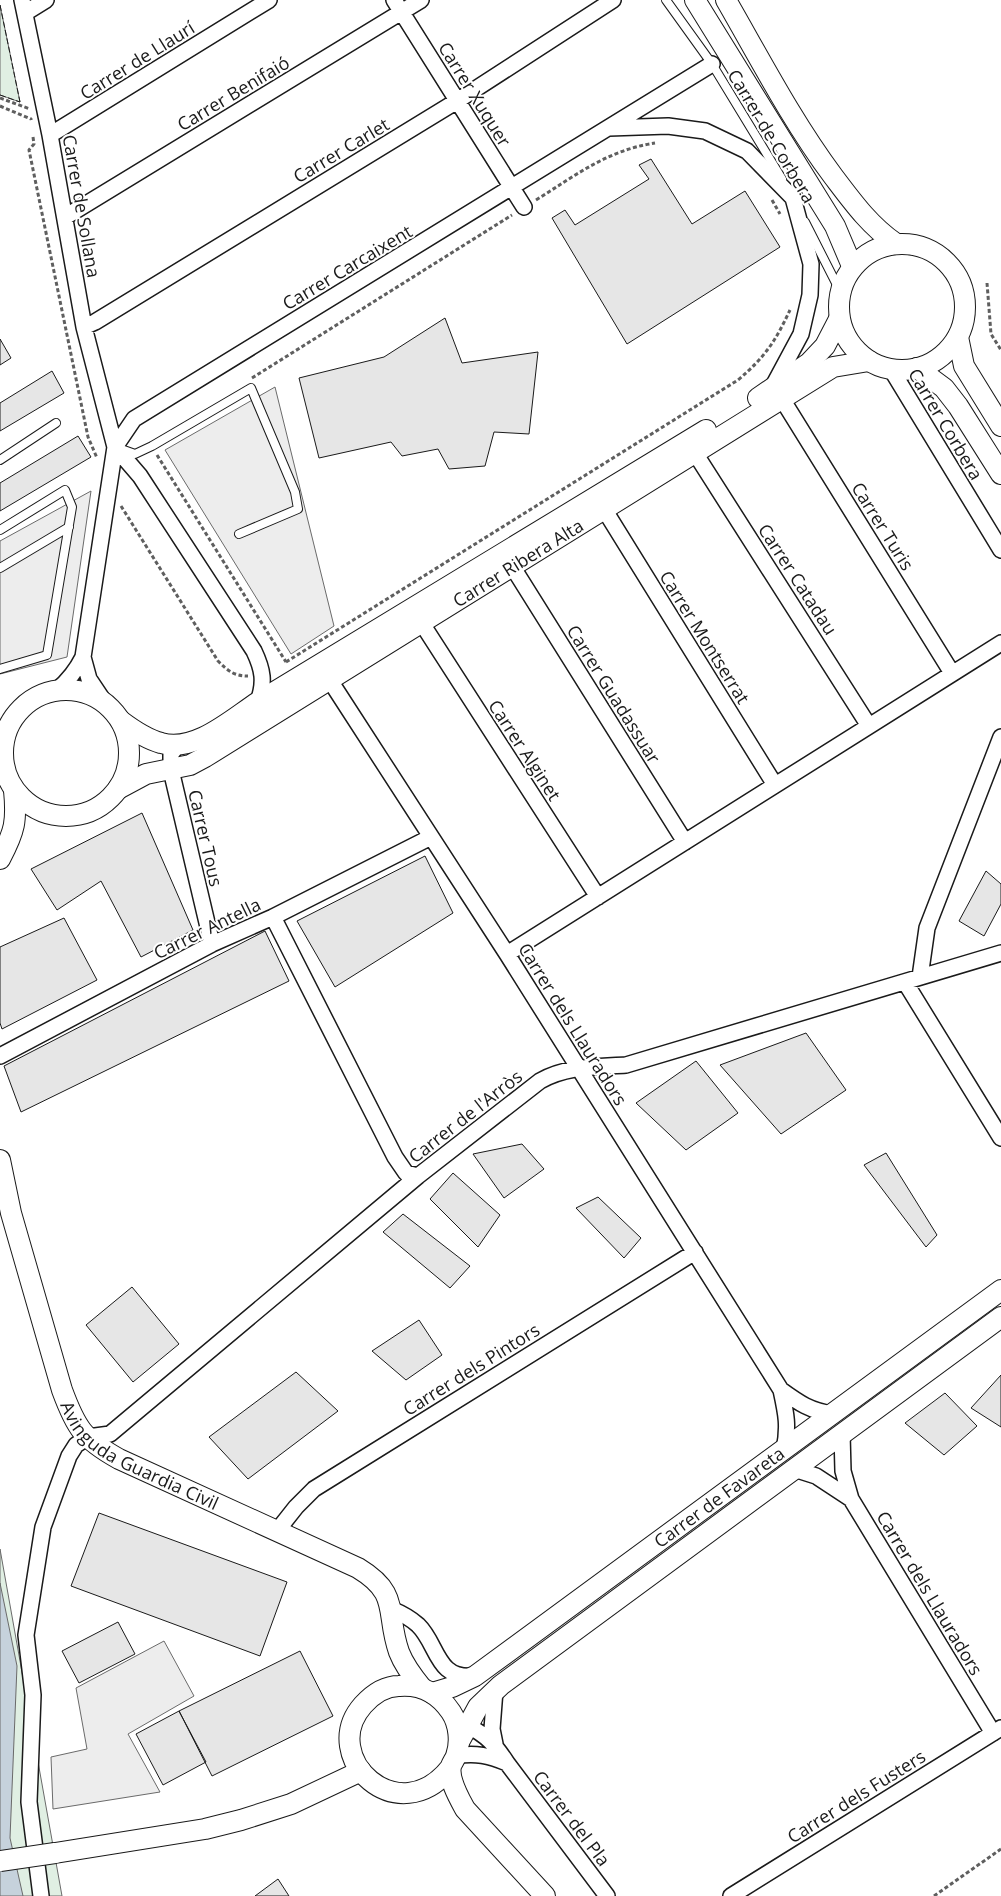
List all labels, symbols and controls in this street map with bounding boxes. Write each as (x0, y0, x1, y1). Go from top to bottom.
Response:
street label: Carrer de Llaurí (75, 15, 199, 105)
street label: Carrer Xuquer (433, 37, 517, 151)
street label: Carrer Benifaió (172, 50, 294, 136)
street label: Carrer de Corbera (723, 65, 821, 207)
street label: Carrer Carlet (289, 112, 393, 188)
street label: Carrer de Sollana (58, 133, 106, 279)
street label: Carrer Carcaixent (278, 219, 416, 315)
street label: Carrer Corbera (903, 364, 989, 484)
street label: Carrer Turis (846, 477, 920, 575)
street label: Carrer Ribera Alta (448, 513, 588, 612)
street label: Carrer Catadau (753, 519, 843, 639)
street label: Carrer Montserrat (654, 566, 756, 708)
street label: Carrer Guadassuar (562, 620, 667, 768)
street label: Carrer Alginet (483, 695, 567, 805)
street label: Carrer Tous (183, 787, 229, 889)
street label: Carrer Antella (150, 892, 264, 964)
street label: Carrer dels Llauradors (513, 938, 633, 1110)
street label: Carrer de l'Arròs (403, 1064, 527, 1168)
street label: Carrer dels Pintors (398, 1317, 544, 1421)
street label: Avinguda Guardia Civil (55, 1397, 223, 1515)
street label: Carrer de Favareta (649, 1441, 789, 1553)
street label: Carrer dels Llauradors (871, 1507, 989, 1679)
street label: Carrer dels Fusters (782, 1744, 930, 1848)
street label: Carrer del Pla (528, 1765, 616, 1871)

